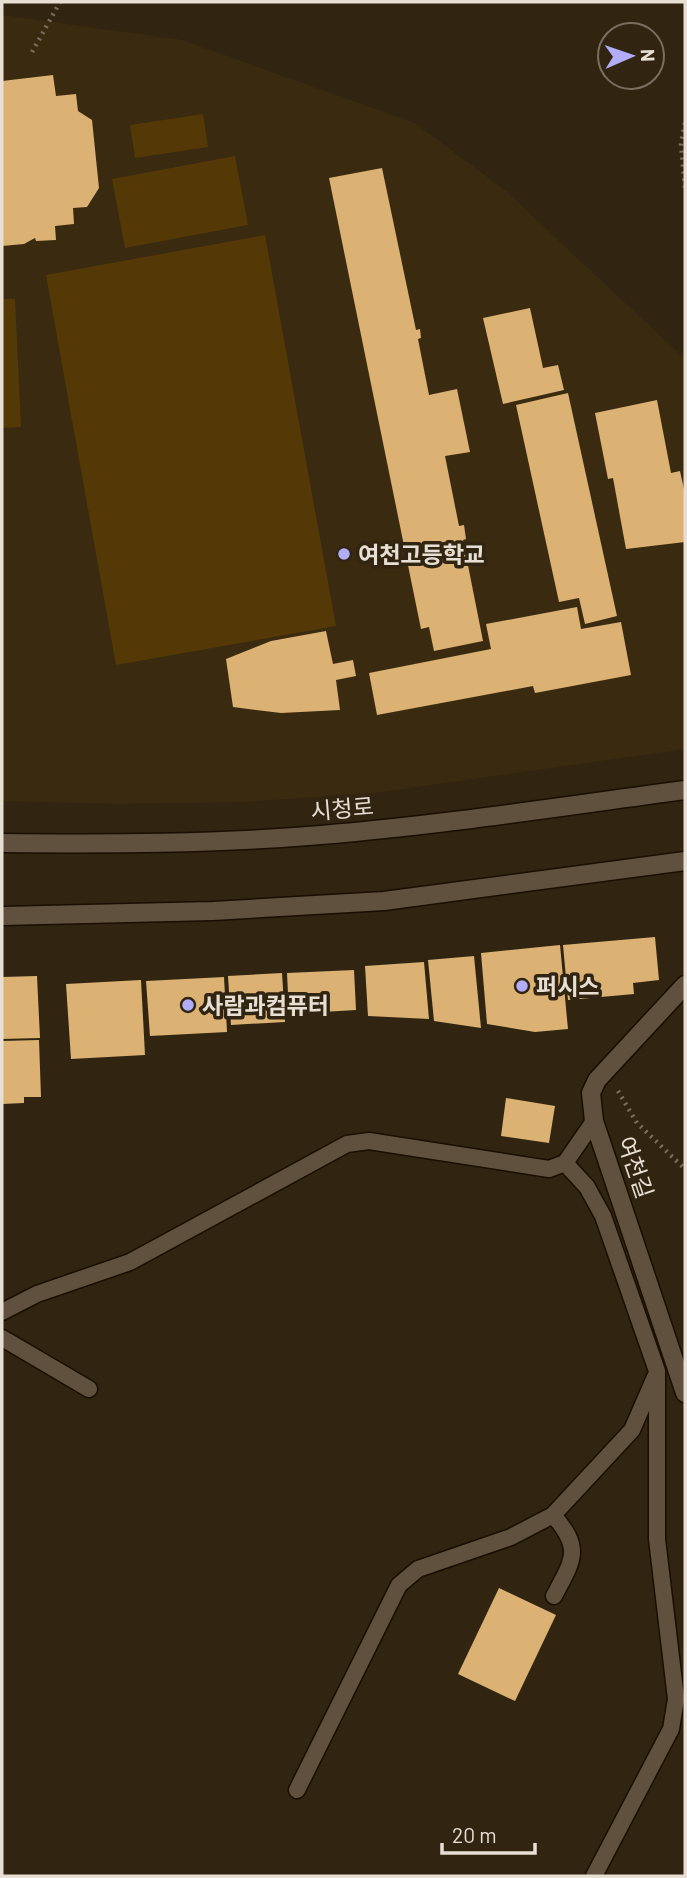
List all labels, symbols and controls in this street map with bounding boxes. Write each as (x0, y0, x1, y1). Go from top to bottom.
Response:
north arrow (596, 21, 666, 91)
text: N (637, 49, 660, 62)
place label: 여천고등학교 (358, 540, 485, 568)
marker: 여천고등학교 (336, 546, 352, 562)
street label: 시청로 (309, 791, 375, 825)
place label: 퍼시스 (536, 972, 599, 1000)
marker: 퍼시스 (514, 978, 530, 994)
place label: 사람과컴퓨터 (202, 991, 329, 1019)
marker: 사람과컴퓨터 (180, 997, 196, 1013)
street label: 여천길 (612, 1132, 660, 1202)
scale bar (442, 1812, 535, 1856)
text: 20 m (452, 1822, 497, 1847)

